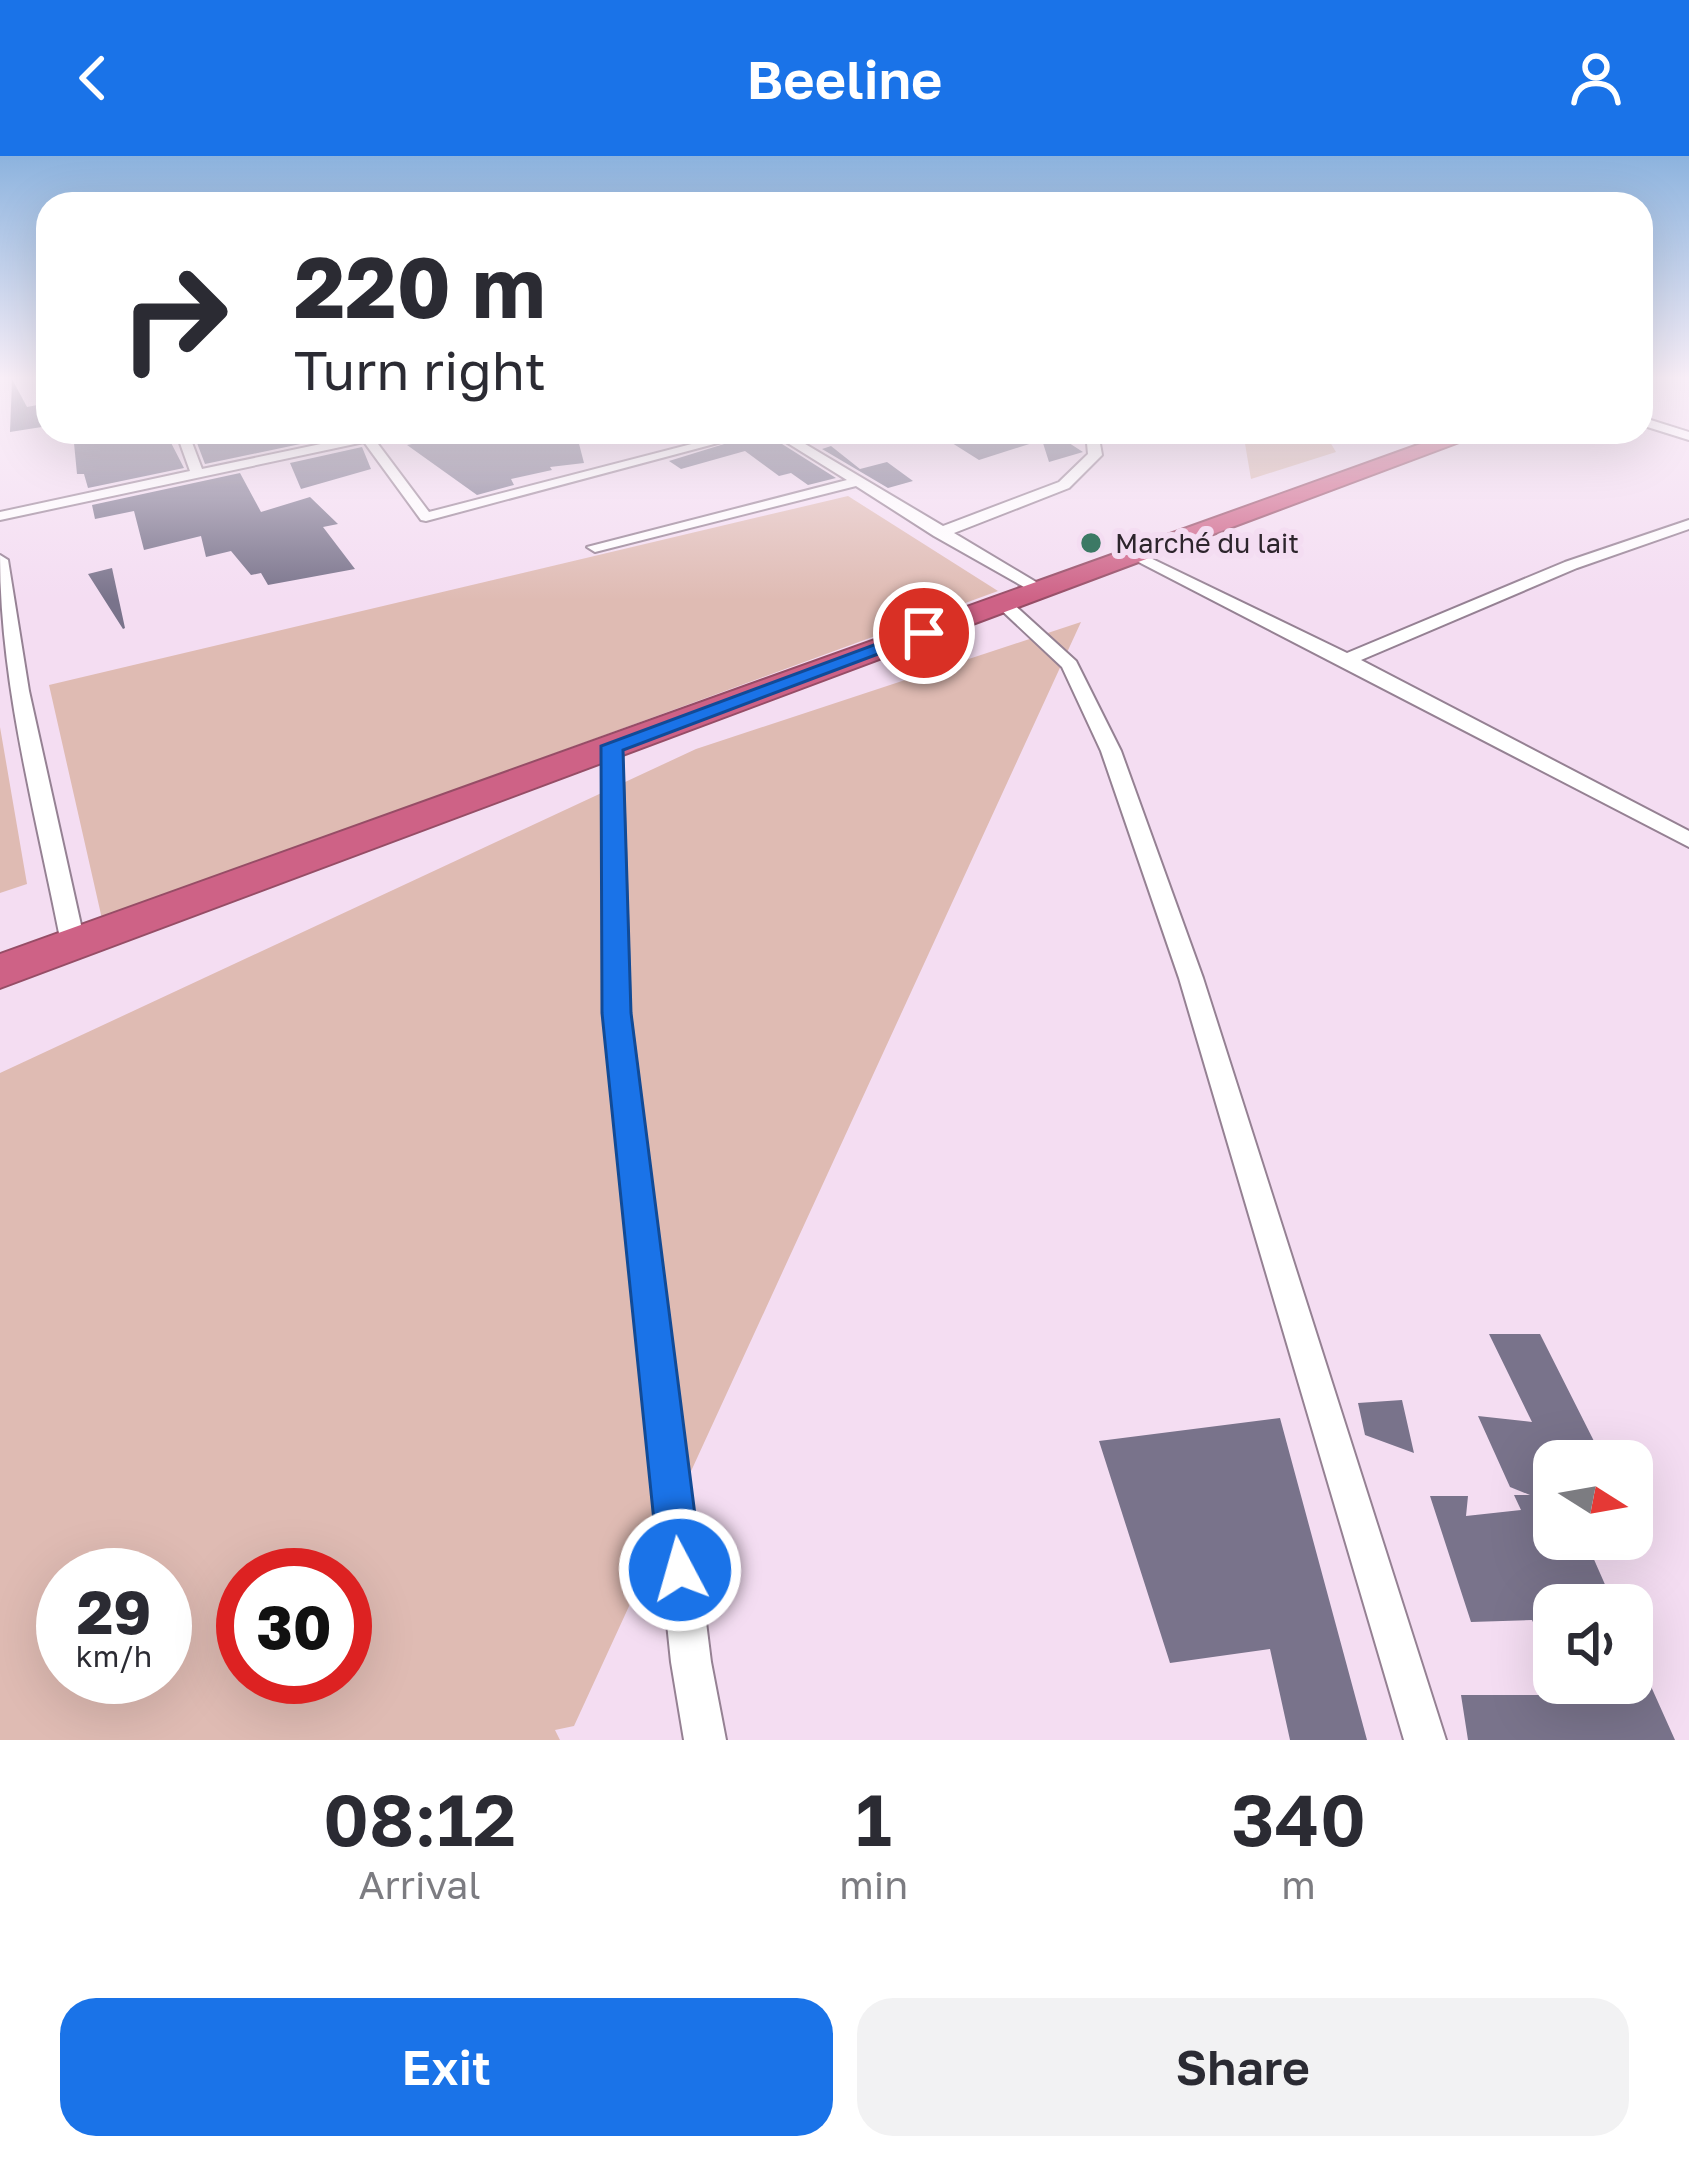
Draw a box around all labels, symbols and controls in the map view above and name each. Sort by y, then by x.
icon: back [60,45,126,111]
icon: person [1563,45,1629,111]
text: Beeline [747,46,942,111]
text: 220 m [294,236,546,336]
icon: right [96,240,252,396]
text: Turn right [294,337,546,402]
place label: Marché du lait [1115,527,1299,559]
marker: Marché du lait [1078,530,1104,556]
pin [873,582,975,684]
icon: arrive [891,600,957,666]
north arrow [1533,1440,1653,1560]
map controls [1533,1440,1653,1704]
position arrow [617,1507,743,1633]
speed limit sign: 30 [216,1548,372,1704]
text: 29 [77,1575,151,1647]
button: sound [1533,1584,1653,1704]
text: km/h [76,1638,152,1674]
text: 08:12 [323,1775,516,1862]
text: 1 [856,1775,892,1862]
text: 340 [1231,1775,1366,1862]
text: Arrival [358,1861,481,1908]
text: min [839,1861,908,1908]
text: m [1281,1861,1316,1908]
button: Exit [60,1998,833,2136]
button: Share [857,1998,1629,2136]

